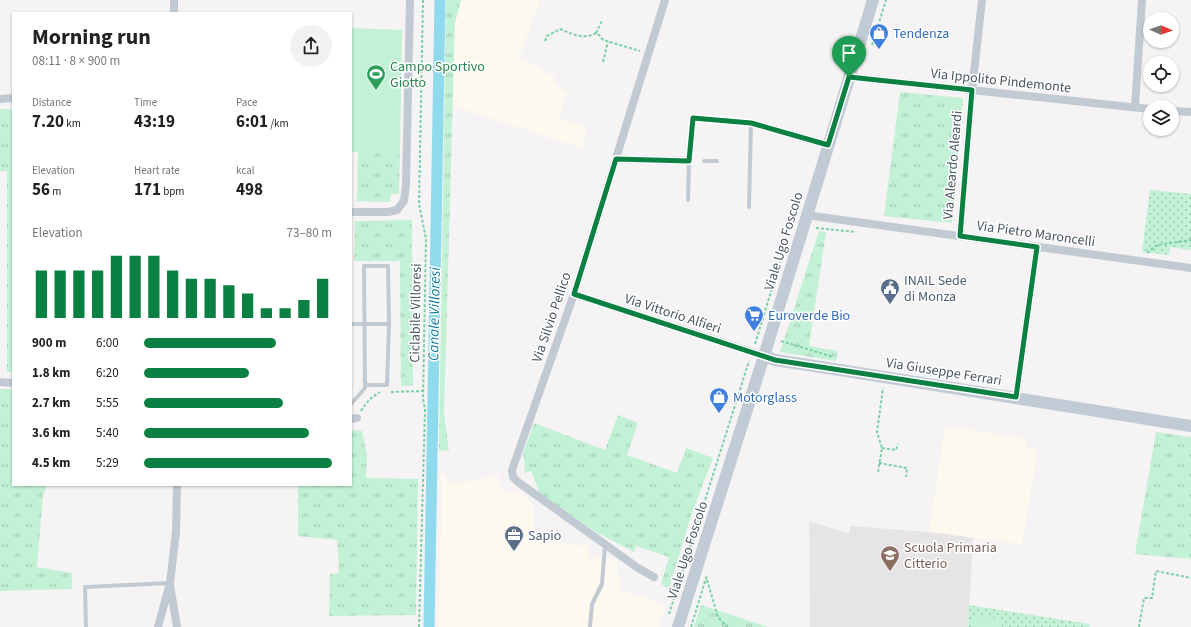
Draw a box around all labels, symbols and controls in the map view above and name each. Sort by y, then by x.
north arrow [1143,12,1179,48]
map controls [1143,12,1179,136]
text: Morning run [32,21,151,53]
shop icon: Tendenza [868,22,890,50]
place label: Tendenza [893,24,949,44]
button: share [290,25,332,67]
pin [832,36,866,77]
icon: arrive [838,42,860,64]
text: 08:11 · 8 × 900 m [32,52,120,70]
button: locate [1143,56,1179,92]
place label: Campo Sportivo Giotto [390,57,485,93]
sports icon: Campo Sportivo Giotto [365,63,387,91]
street label: Via Ippolito Pindemonte [930,64,1072,98]
text: Distance [32,95,71,110]
text: Time [134,95,157,110]
text: Pace [236,95,258,110]
button: layers [1143,100,1179,136]
text: 7.20 [32,110,64,134]
text: 43:19 [134,110,175,134]
text: 6:01 [236,110,268,134]
street label: Via Aleardo Aleardi [938,110,968,220]
text: km [64,116,81,131]
text: /km [268,116,289,131]
text: Elevation [32,163,75,178]
text: Heart rate [134,163,180,178]
text: kcal [236,163,255,178]
text: 56 [32,178,50,202]
text: 171 [134,178,161,202]
text: 498 [236,178,263,202]
text: m [50,184,61,199]
text: bpm [161,184,184,199]
street label: Viale Ugo Foscolo [759,190,808,293]
street label: Via Pietro Maroncelli [975,216,1096,252]
text: Elevation [32,224,83,242]
text: 73–80 m [287,224,332,242]
street label: Ciclabile Villoresi [405,263,427,363]
water label: Canale Villoresi [423,266,446,361]
street label: Via Silvio Pellico [527,270,577,365]
place label: INAIL Sede di Monza [904,271,967,307]
public building icon: INAIL Sede di Monza [879,277,901,305]
street label: Via Vittorio Alfieri [622,289,724,339]
supermarket icon: Euroverde Bio [743,304,765,332]
place label: Euroverde Bio [768,306,850,326]
text: 900 m [32,334,66,352]
text: 6:00 [96,334,119,352]
street label: Via Giuseppe Ferrari [885,353,1003,391]
text: 1.8 km [32,364,71,382]
text: 6:20 [96,364,119,382]
shop icon: Motorglass [708,386,730,414]
place label: Motorglass [733,388,797,408]
text: 2.7 km [32,394,71,412]
text: 5:55 [96,394,119,412]
text: 3.6 km [32,424,71,442]
text: 5:40 [96,424,119,442]
text: 4.5 km [32,454,71,472]
text: 5:29 [96,454,119,472]
street label: Viale Ugo Foscolo [663,499,713,602]
office icon: Sapio [503,524,525,552]
place label: Sapio [528,526,561,546]
place label: Scuola Primaria Citterio [904,538,997,574]
school or university icon: Scuola Primaria Citterio [879,544,901,572]

